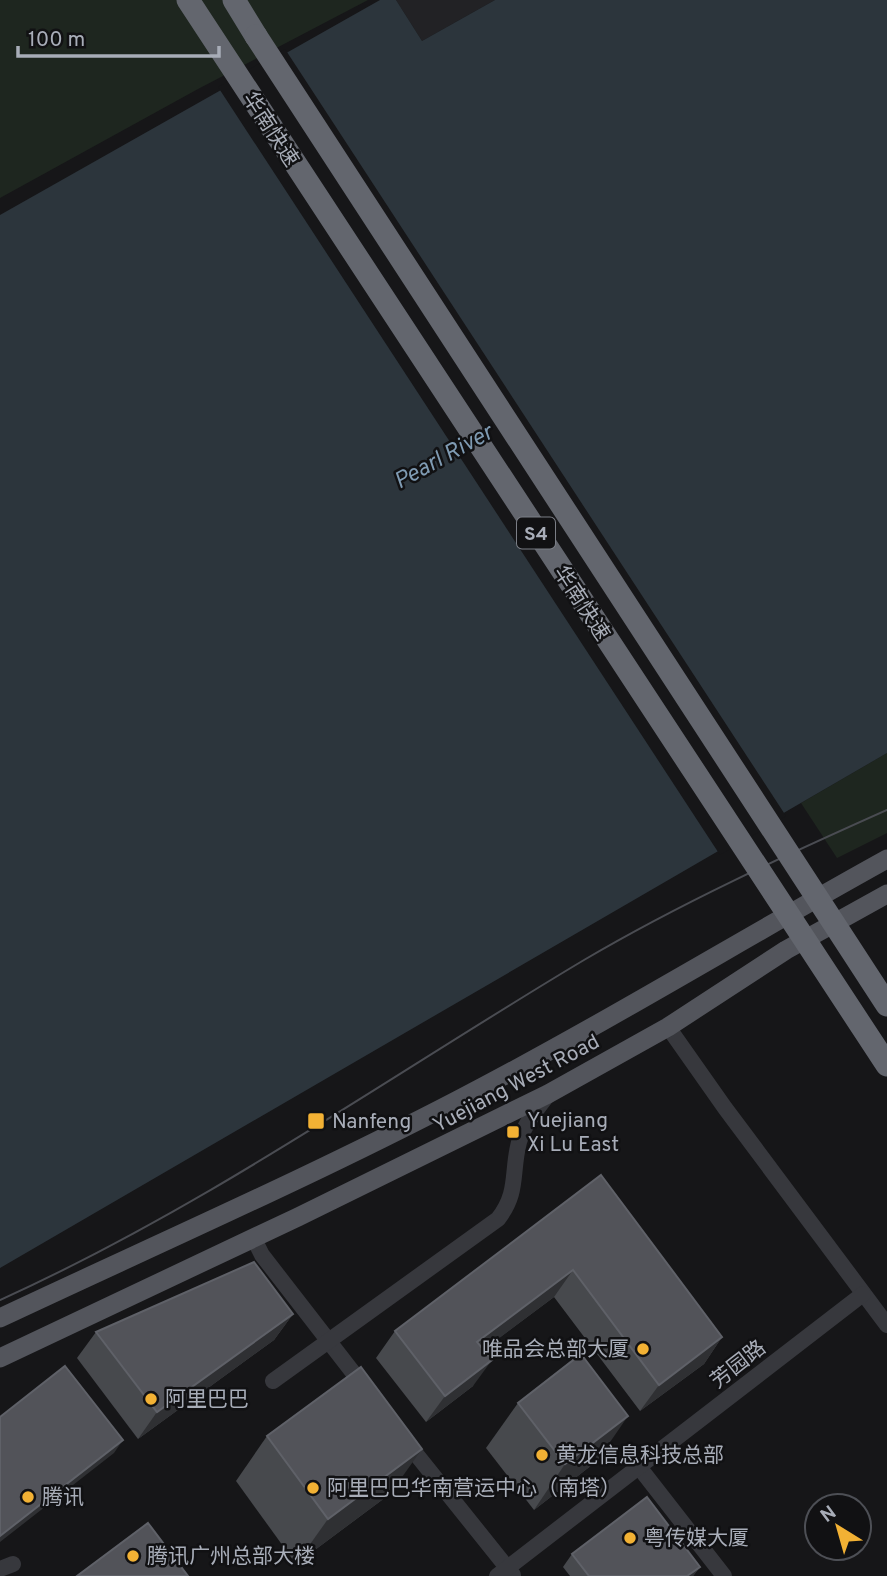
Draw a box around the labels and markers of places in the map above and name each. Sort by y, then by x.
place label: Yuejiang Xi Lu East [527,1108,619,1159]
place label: Nanfeng [332,1109,411,1136]
marker: Nanfeng [306,1111,326,1131]
marker: Yuejiang Xi Lu East [505,1124,521,1140]
place label: 唯品会总部大厦 [482,1337,629,1364]
marker: 唯品会总部大厦 [635,1341,651,1357]
place label: 阿里巴巴 [165,1387,249,1414]
marker: 阿里巴巴 [143,1391,159,1407]
place label: 黄龙信息科技总部 [556,1443,724,1470]
marker: 黄龙信息科技总部 [534,1447,550,1463]
place label: 阿里巴巴华南营运中心（南塔） [327,1476,621,1503]
marker: 阿里巴巴华南营运中心（南塔） [305,1480,321,1496]
place label: 腾讯 [42,1485,84,1512]
marker: 腾讯 [20,1489,36,1505]
place label: 粤传媒大厦 [644,1526,749,1553]
marker: 粤传媒大厦 [622,1530,638,1546]
place label: 腾讯广州总部大楼 [147,1544,315,1571]
marker: 腾讯广州总部大楼 [125,1548,141,1564]

